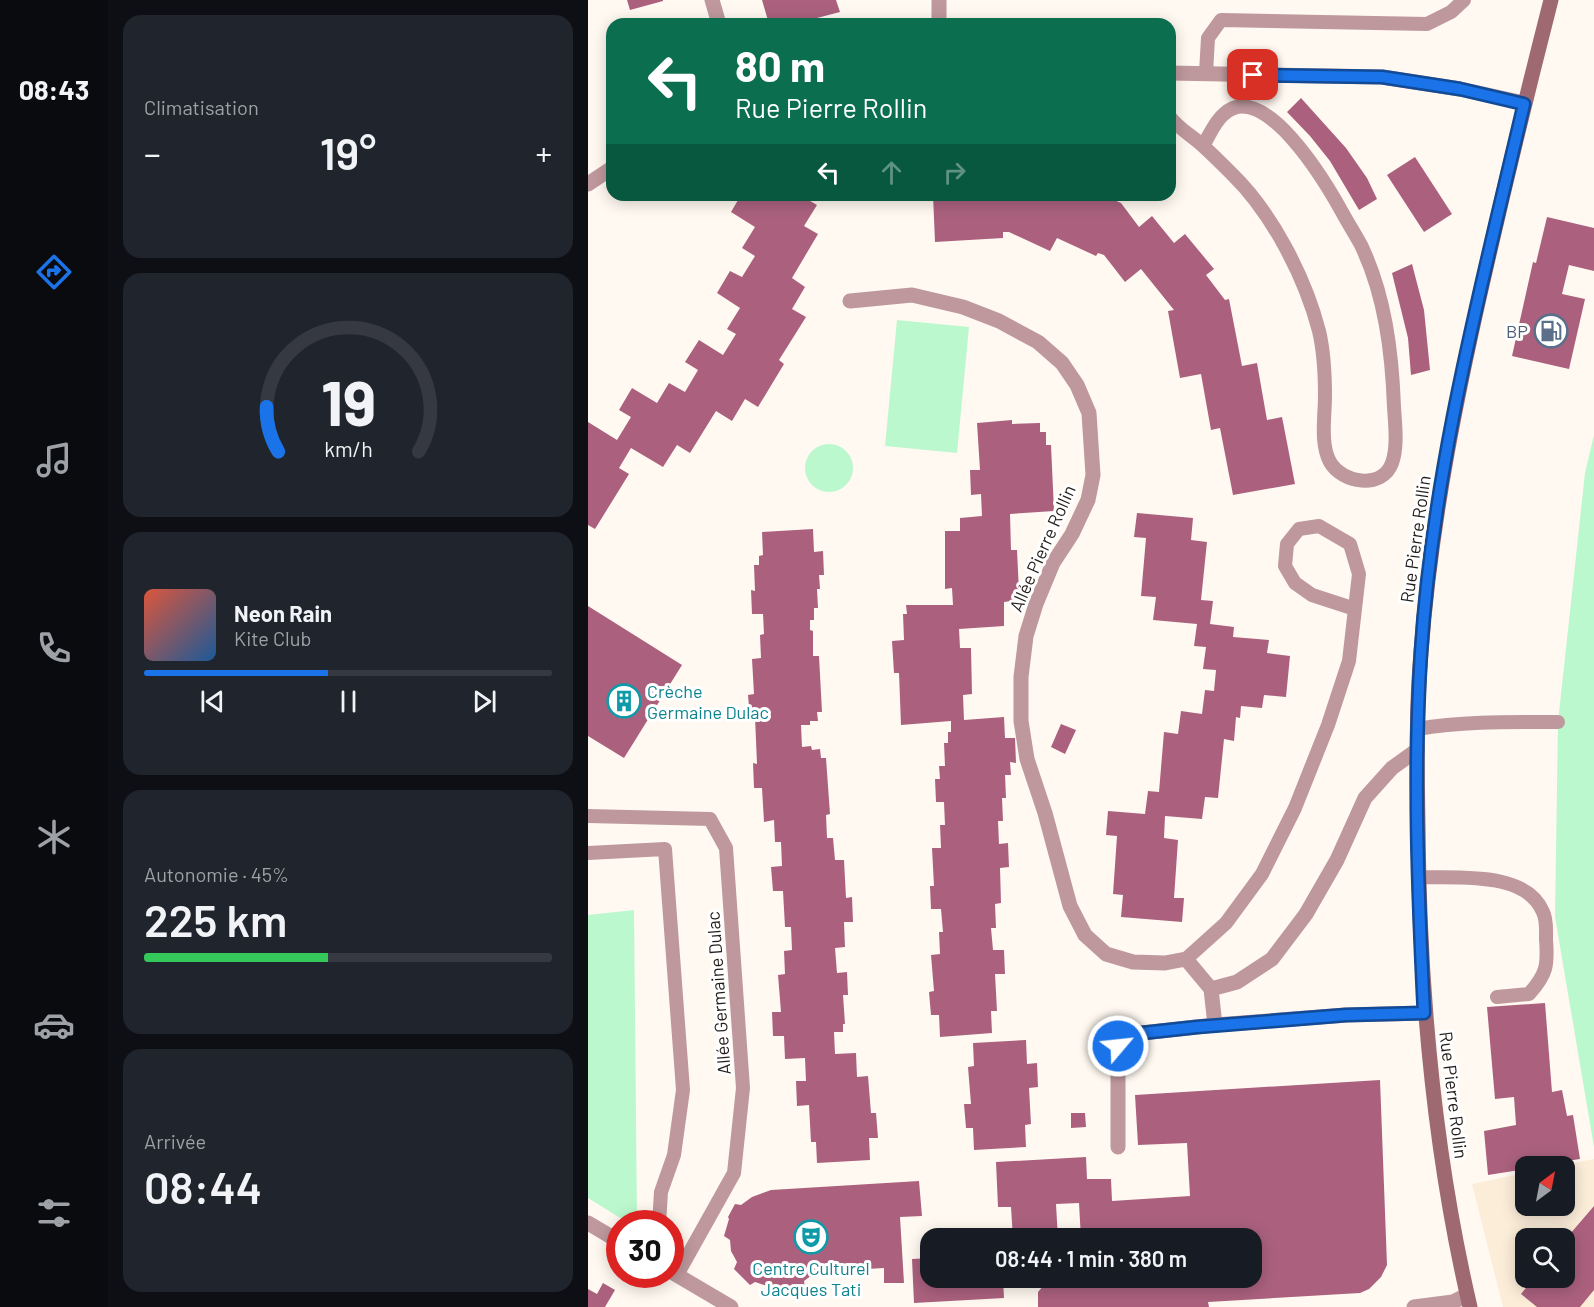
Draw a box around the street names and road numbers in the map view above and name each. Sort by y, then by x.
street label: Rue Pierre Rollin [1395,474,1435,604]
street label: Allée Pierre Rollin [1004,481,1080,615]
street label: Allée Germaine Dulac [701,911,735,1075]
street label: Rue Pierre Rollin [1435,1030,1473,1160]

